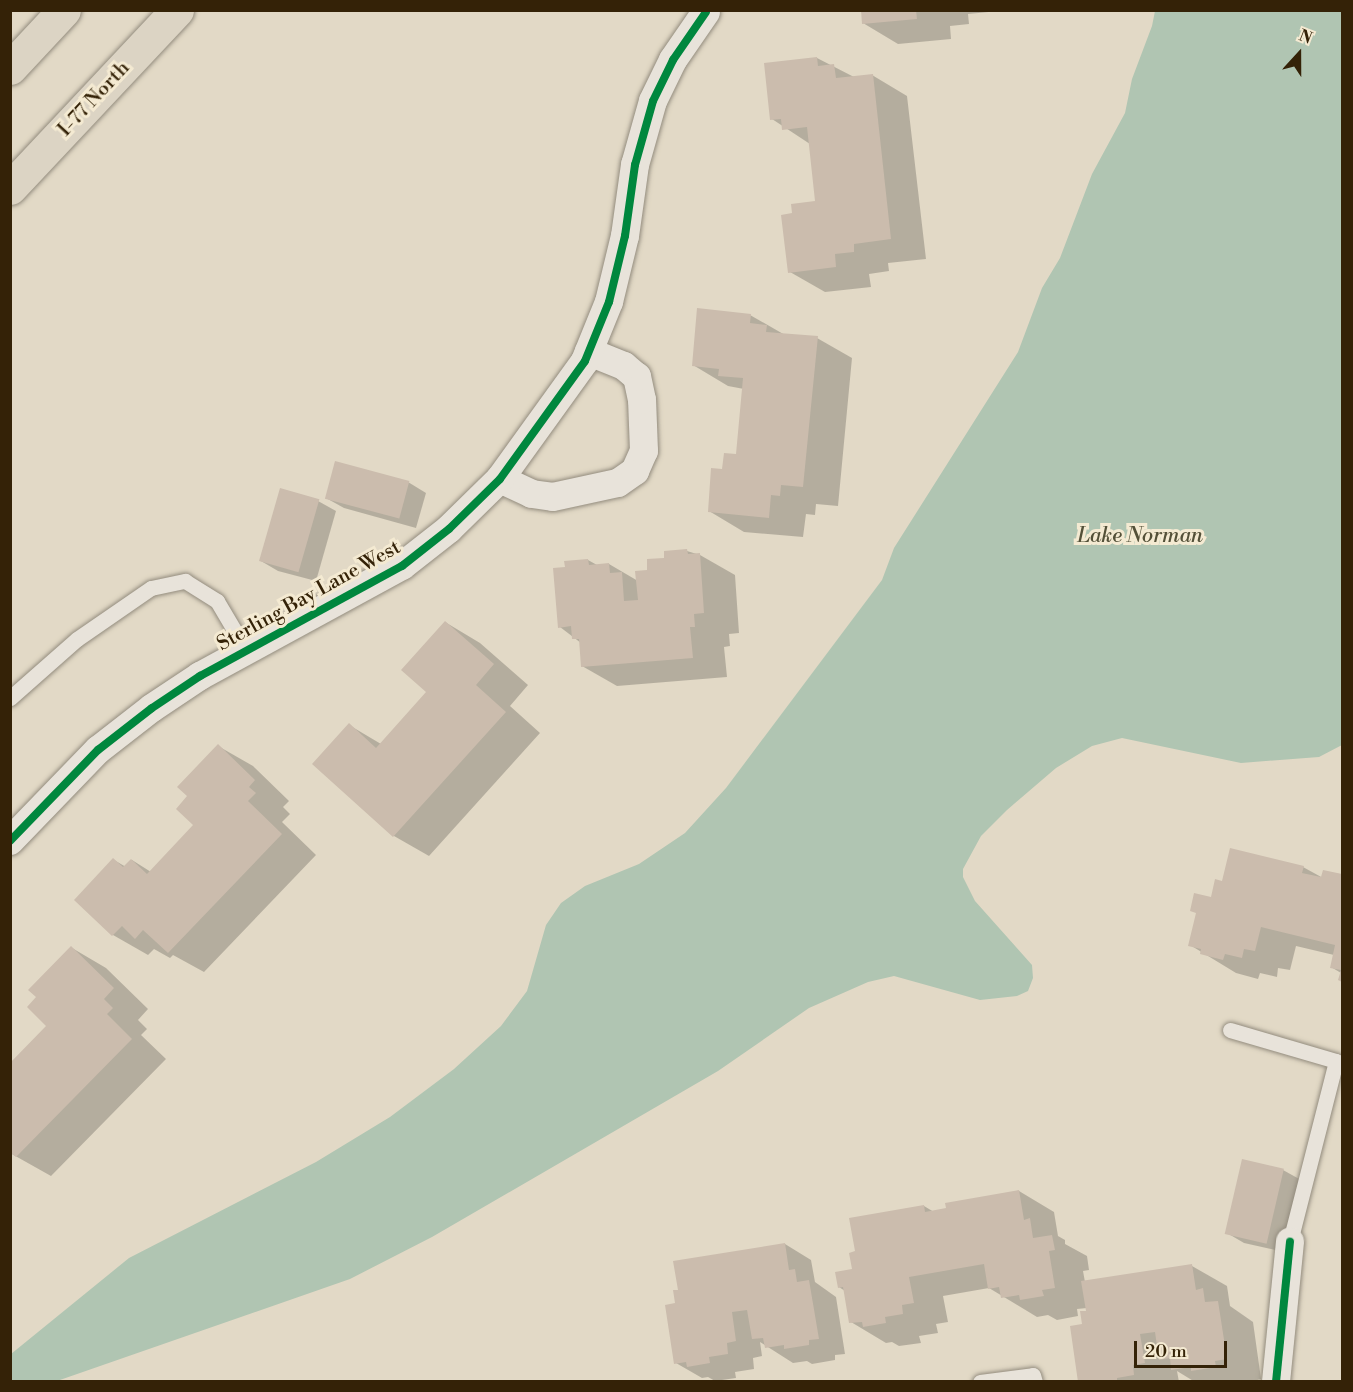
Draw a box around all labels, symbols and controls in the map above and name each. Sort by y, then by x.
north arrow [1269,24,1329,84]
text: N [1296,26,1315,49]
street label: I-77 North [53,56,135,142]
water label: Lake Norman [1077,523,1203,549]
street label: Sterling Bay Lane West [213,536,405,656]
scale bar [1137,1329,1230,1367]
text: 20 m [1145,1340,1187,1363]

